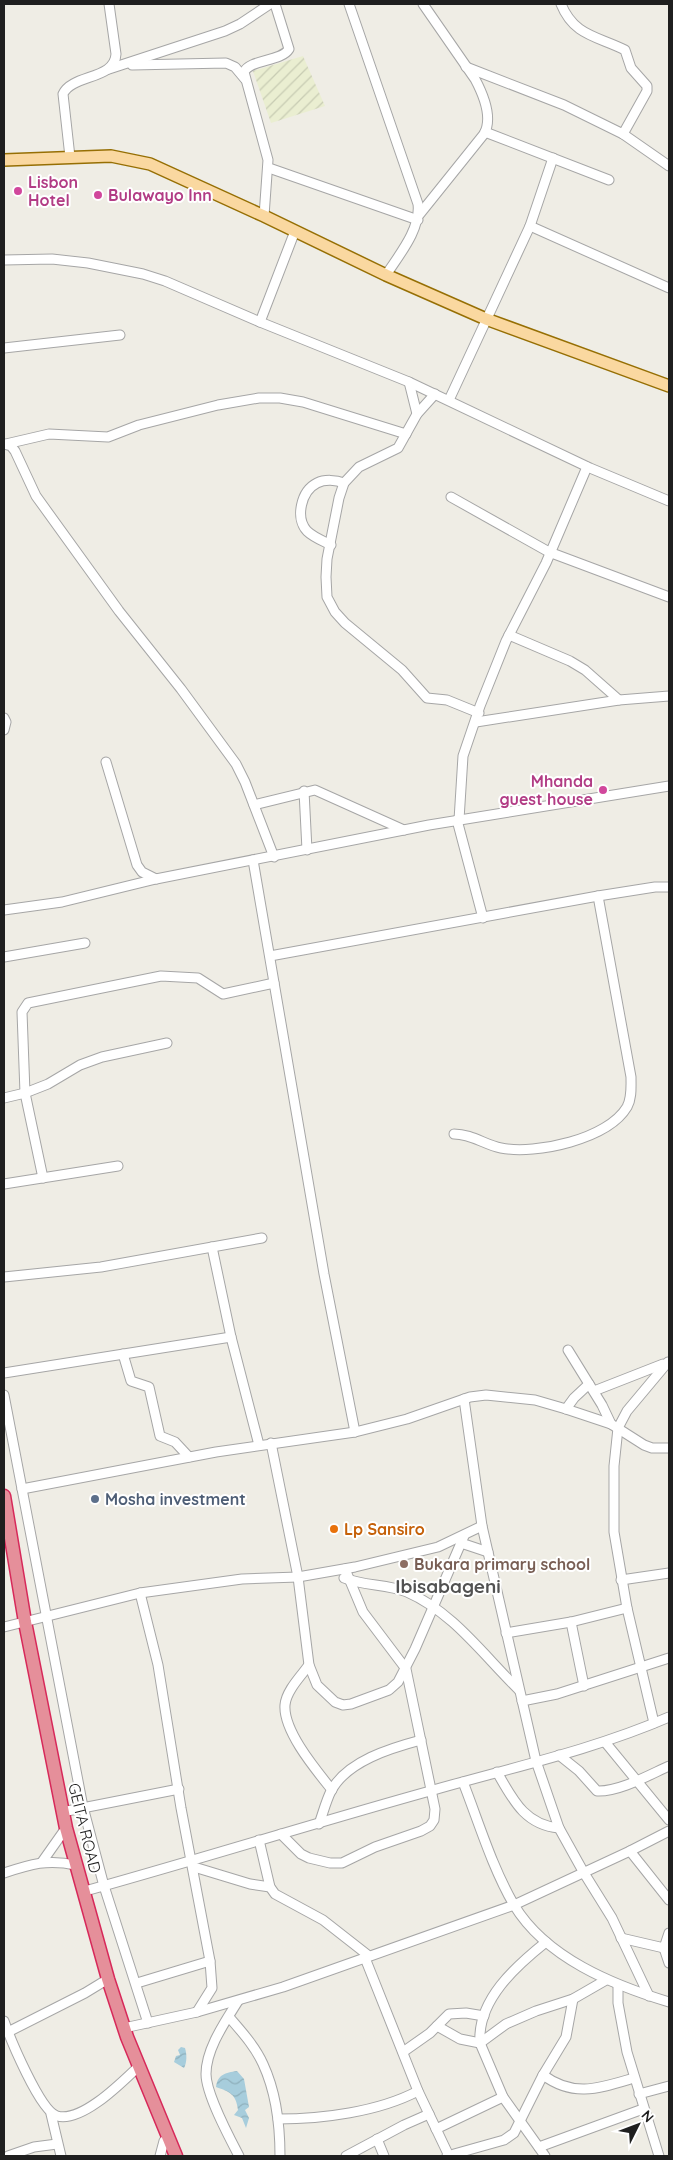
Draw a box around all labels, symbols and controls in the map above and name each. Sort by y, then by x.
place label: Lisbon Hotel [28,172,78,210]
marker: Lisbon Hotel [12,185,24,197]
place label: Bulawayo Inn [108,185,212,205]
marker: Bulawayo Inn [92,189,104,201]
place label: Mhanda guest house [499,771,593,809]
marker: Mhanda guest house [597,784,609,796]
place label: Mosha investment [105,1489,246,1509]
marker: Mosha investment [89,1493,101,1505]
place label: Lp Sansiro [344,1519,425,1539]
marker: Lp Sansiro [328,1523,340,1535]
place label: Bukara primary school [414,1554,590,1574]
marker: Bukara primary school [398,1558,410,1570]
district label: Ibisabageni [395,1574,501,1598]
street label: GEITA ROAD [64,1781,106,1875]
north arrow [613,2100,663,2150]
text: N [638,2106,658,2126]

